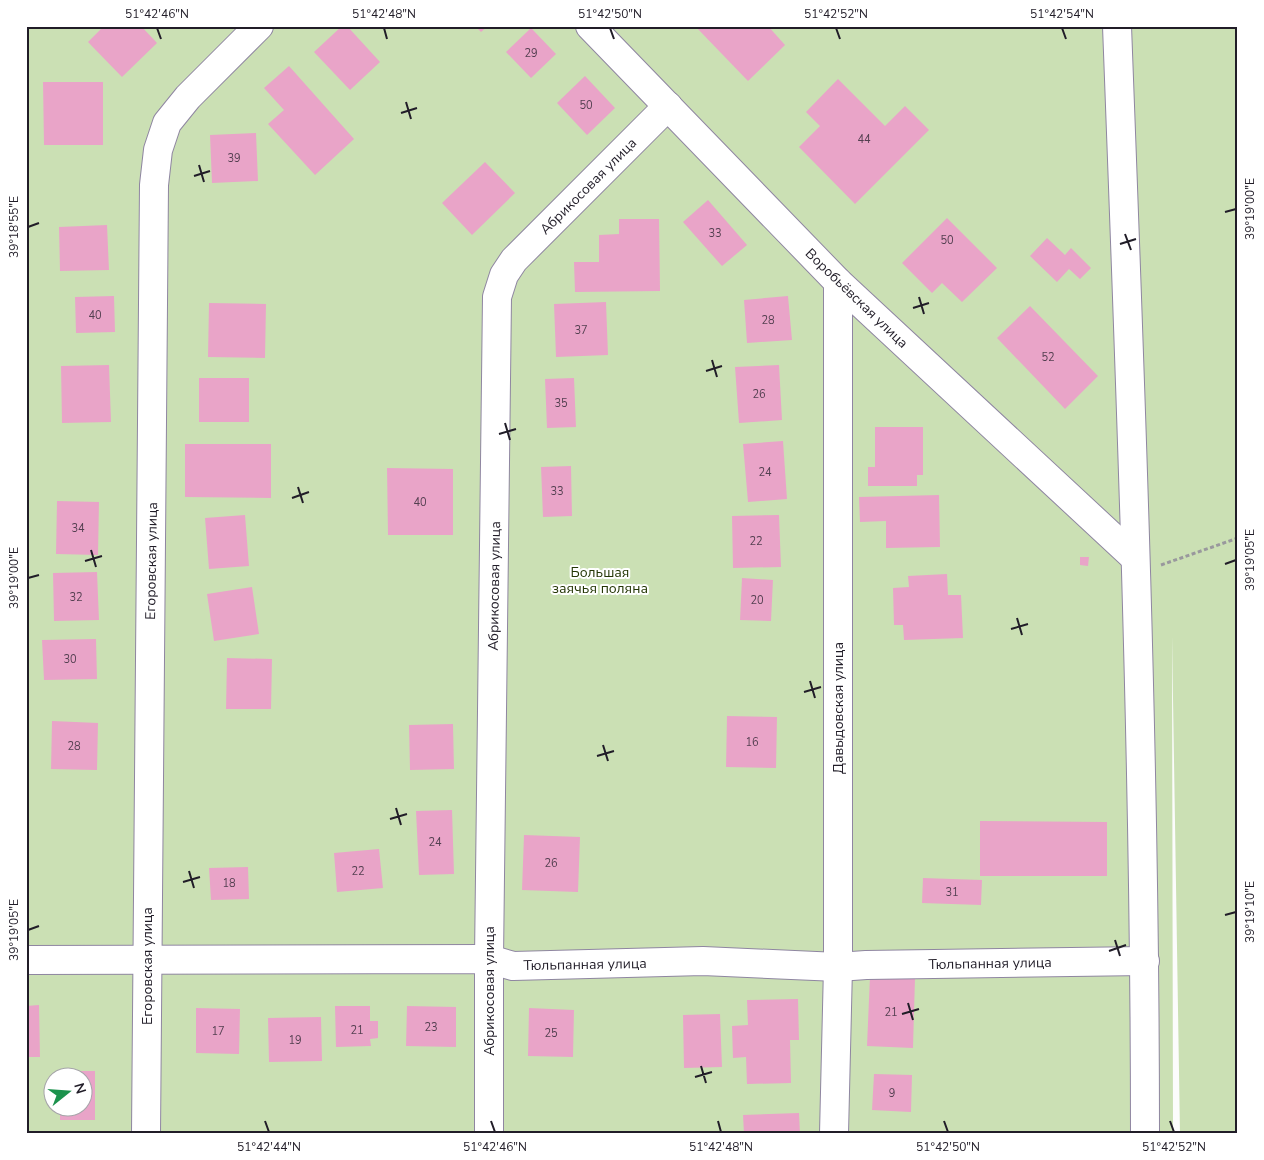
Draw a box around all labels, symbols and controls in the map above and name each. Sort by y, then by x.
text: 51°42'46"N [125,6,189,22]
text: 51°42'48"N [352,6,416,22]
text: 51°42'50"N [578,6,642,22]
text: 51°42'52"N [804,6,868,22]
text: 51°42'54"N [1030,6,1094,22]
house number: 29 [524,46,538,61]
house number: 50 [579,98,593,113]
house number: 44 [857,132,871,147]
street label: Абрикосовая улица [536,134,641,239]
house number: 39 [227,151,241,166]
text: 39°19'00"E [1242,178,1258,240]
text: 39°18'55"E [6,196,22,258]
house number: 33 [708,226,722,241]
house number: 50 [940,233,954,248]
street label: Воробьёвская улица [801,244,912,352]
house number: 40 [88,308,102,323]
house number: 28 [761,313,775,328]
house number: 37 [574,323,588,338]
house number: 52 [1041,350,1055,365]
house number: 26 [752,387,766,402]
house number: 35 [554,396,568,411]
house number: 24 [758,465,772,480]
house number: 33 [550,484,564,499]
house number: 40 [413,495,427,510]
street label: Егоровская улица [141,502,162,620]
house number: 34 [71,521,85,536]
street label: Абрикосовая улица [484,521,505,651]
text: 39°19'05"E [1242,529,1258,591]
house number: 22 [749,534,763,549]
text: 39°19'00"E [6,547,22,609]
park label: Большая заячья поляна [552,563,648,598]
house number: 32 [69,590,83,605]
house number: 20 [750,593,764,608]
street label: Давыдовская улица [829,642,848,774]
house number: 30 [63,652,77,667]
house number: 16 [745,735,759,750]
house number: 28 [67,739,81,754]
house number: 24 [428,835,442,850]
house number: 26 [544,856,558,871]
house number: 22 [351,864,365,879]
house number: 18 [222,876,236,891]
text: 39°19'10"E [1242,881,1258,943]
house number: 31 [945,885,959,900]
text: 39°19'05"E [6,899,22,961]
street label: Егоровская улица [138,907,157,1025]
street label: Абрикосовая улица [480,926,499,1056]
street label: Тюльпанная улица [928,953,1052,974]
street label: Тюльпанная улица [523,954,647,975]
house number: 21 [884,1005,898,1020]
house number: 23 [424,1020,438,1035]
house number: 21 [350,1023,364,1038]
house number: 17 [211,1024,225,1039]
house number: 25 [544,1026,558,1041]
house number: 19 [288,1033,302,1048]
north arrow [42,1068,92,1118]
text: N [69,1081,91,1096]
house number: 9 [889,1086,895,1101]
text: 51°42'44"N [237,1139,301,1155]
text: 51°42'46"N [463,1139,527,1155]
text: 51°42'48"N [689,1139,753,1155]
text: 51°42'50"N [916,1139,980,1155]
text: 51°42'52"N [1142,1139,1206,1155]

